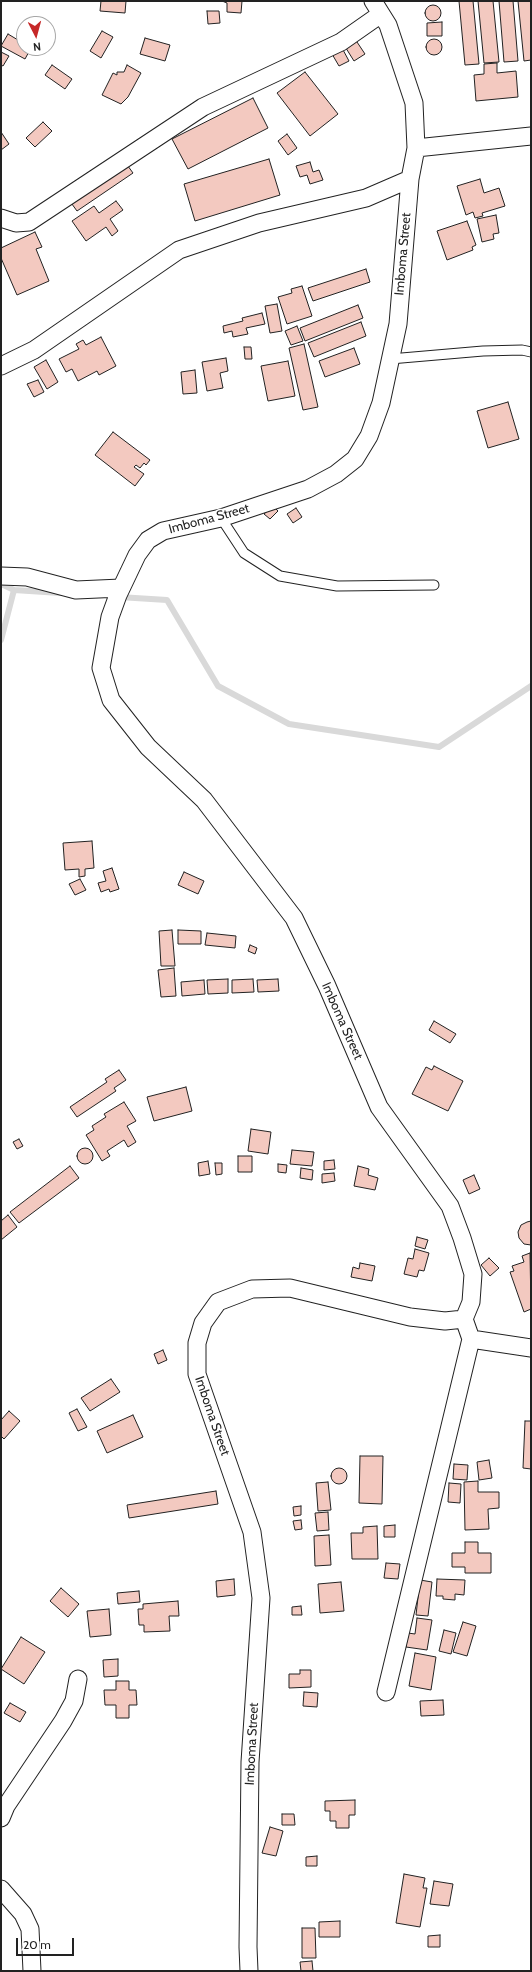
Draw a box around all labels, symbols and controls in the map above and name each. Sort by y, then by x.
north arrow [16,16,56,56]
text: N [33,40,42,54]
street label: Imboma Street [392,212,414,296]
street label: Imboma Street [167,501,251,537]
street label: Imboma Street [318,980,366,1062]
street label: Imboma Street [191,1374,233,1458]
street label: Imboma Street [242,1702,262,1786]
scale bar [18,1930,76,1956]
text: 20 m [23,1937,51,1952]

